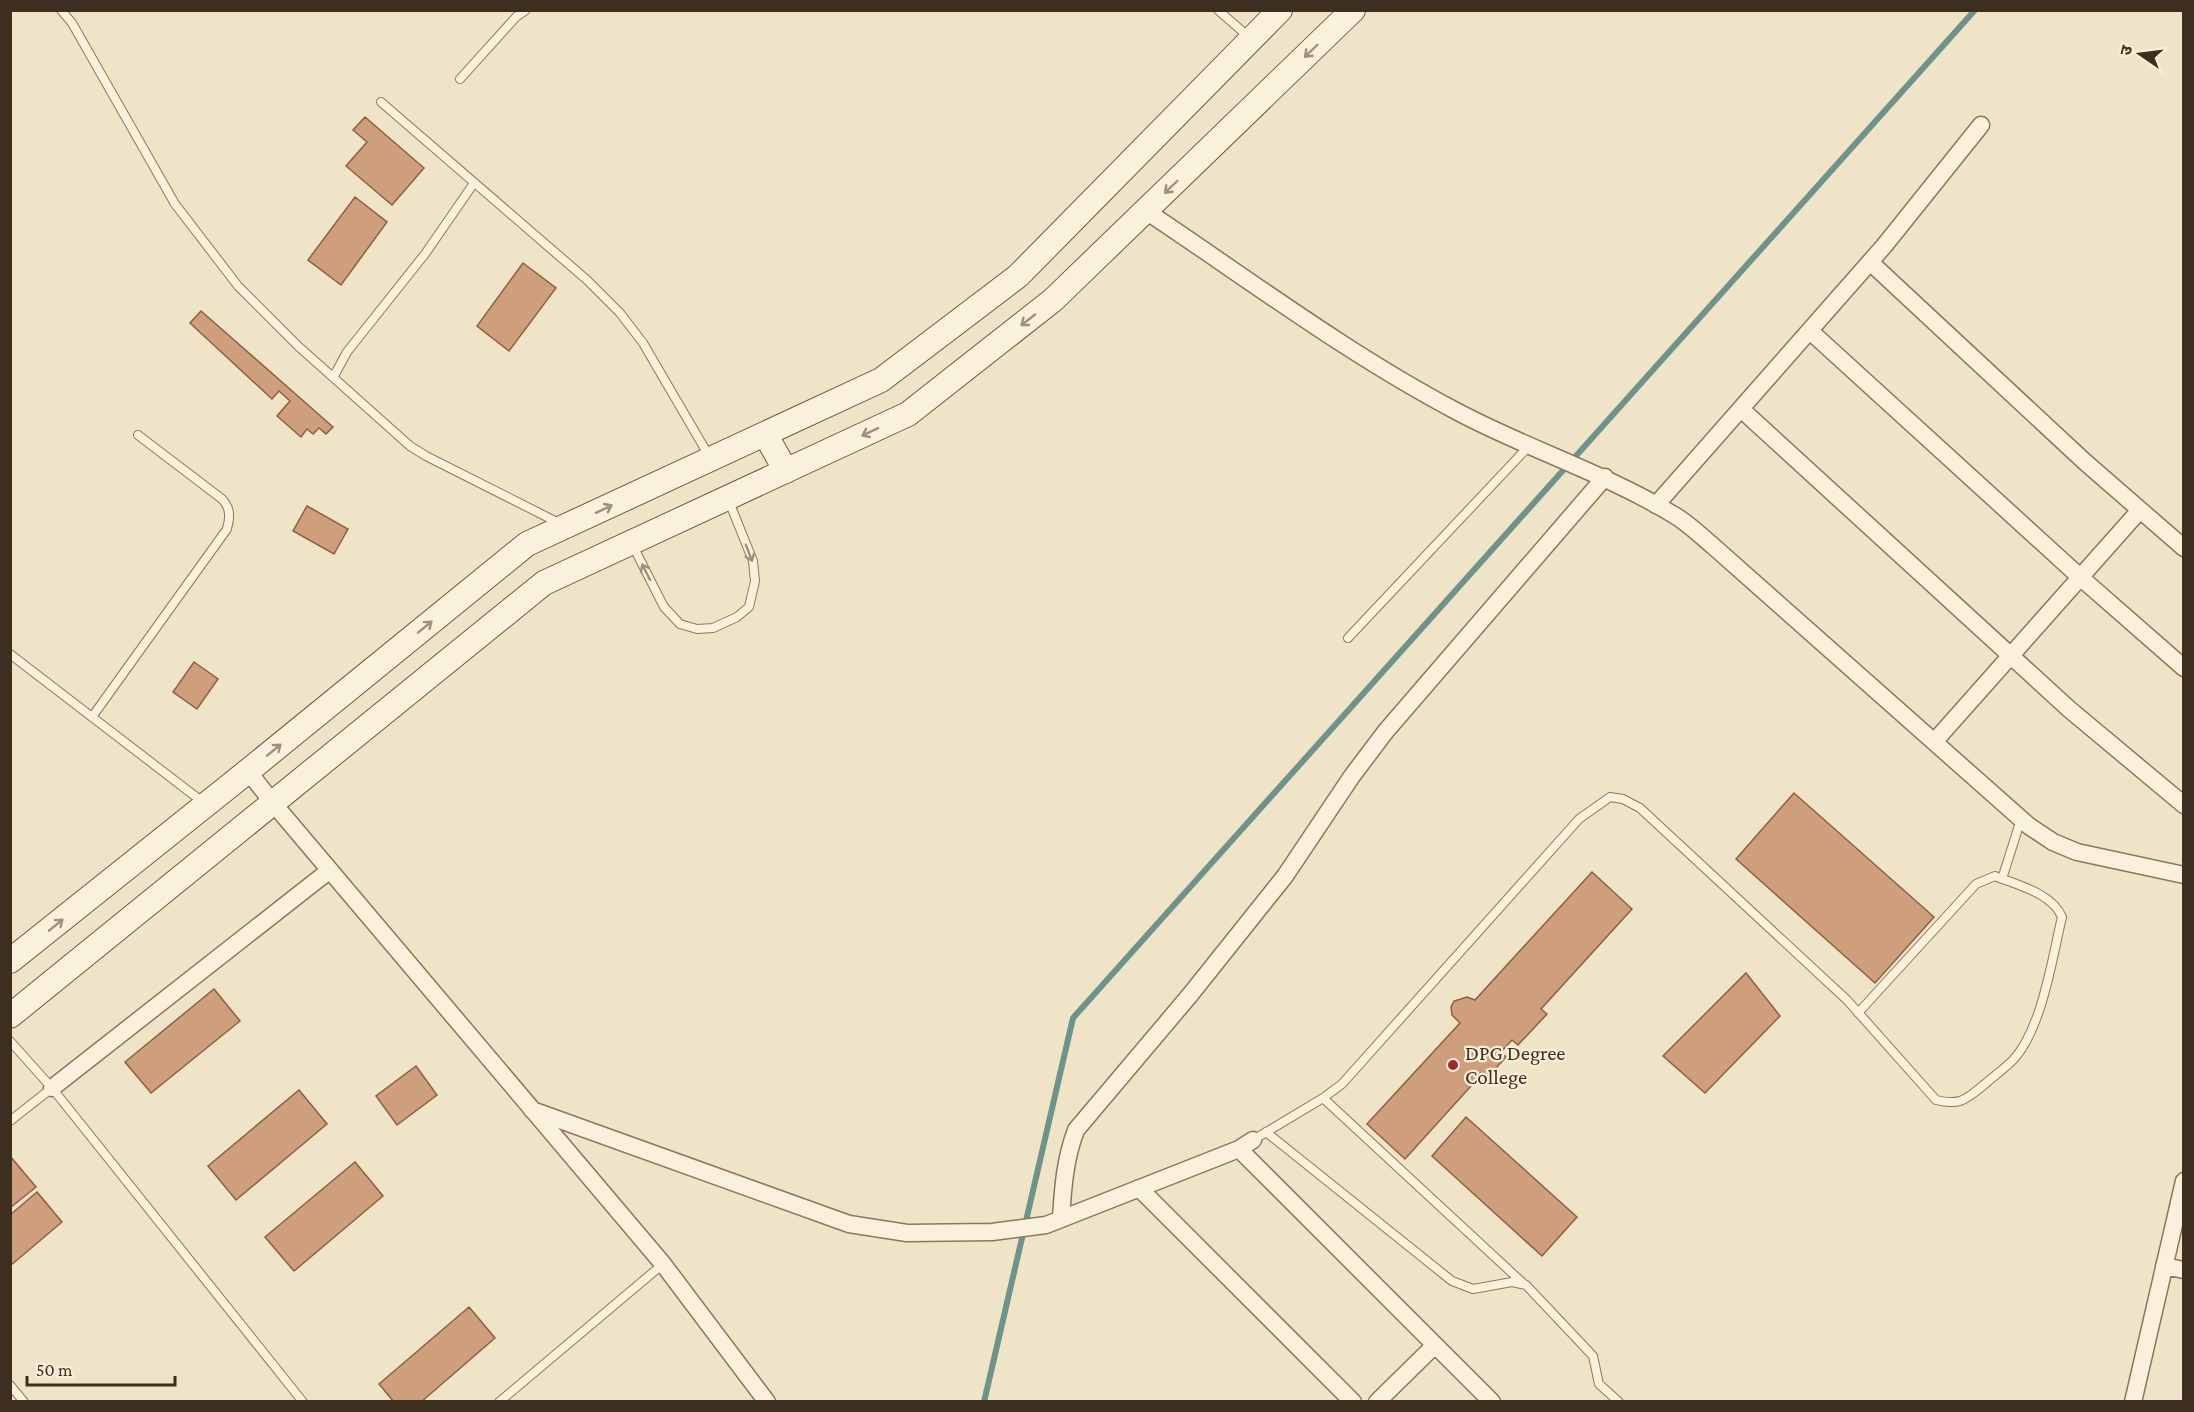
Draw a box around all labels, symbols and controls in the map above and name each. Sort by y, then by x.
north arrow [2110,24,2170,84]
text: उ [2117,43,2135,57]
one-way arrow [1303,44,1318,59]
one-way arrow [1163,180,1178,194]
one-way arrow [1020,313,1036,326]
one-way arrow [861,427,879,439]
one-way arrow [594,502,612,514]
one-way arrow [744,543,755,562]
one-way arrow [640,563,651,581]
one-way arrow [417,620,433,633]
one-way arrow [266,744,282,757]
one-way arrow [48,918,64,931]
place label: DPG Degree College [1465,1041,1566,1089]
marker: DPG Degree College [1446,1058,1460,1072]
scale bar [27,1349,176,1387]
text: 50 m [36,1360,73,1380]

